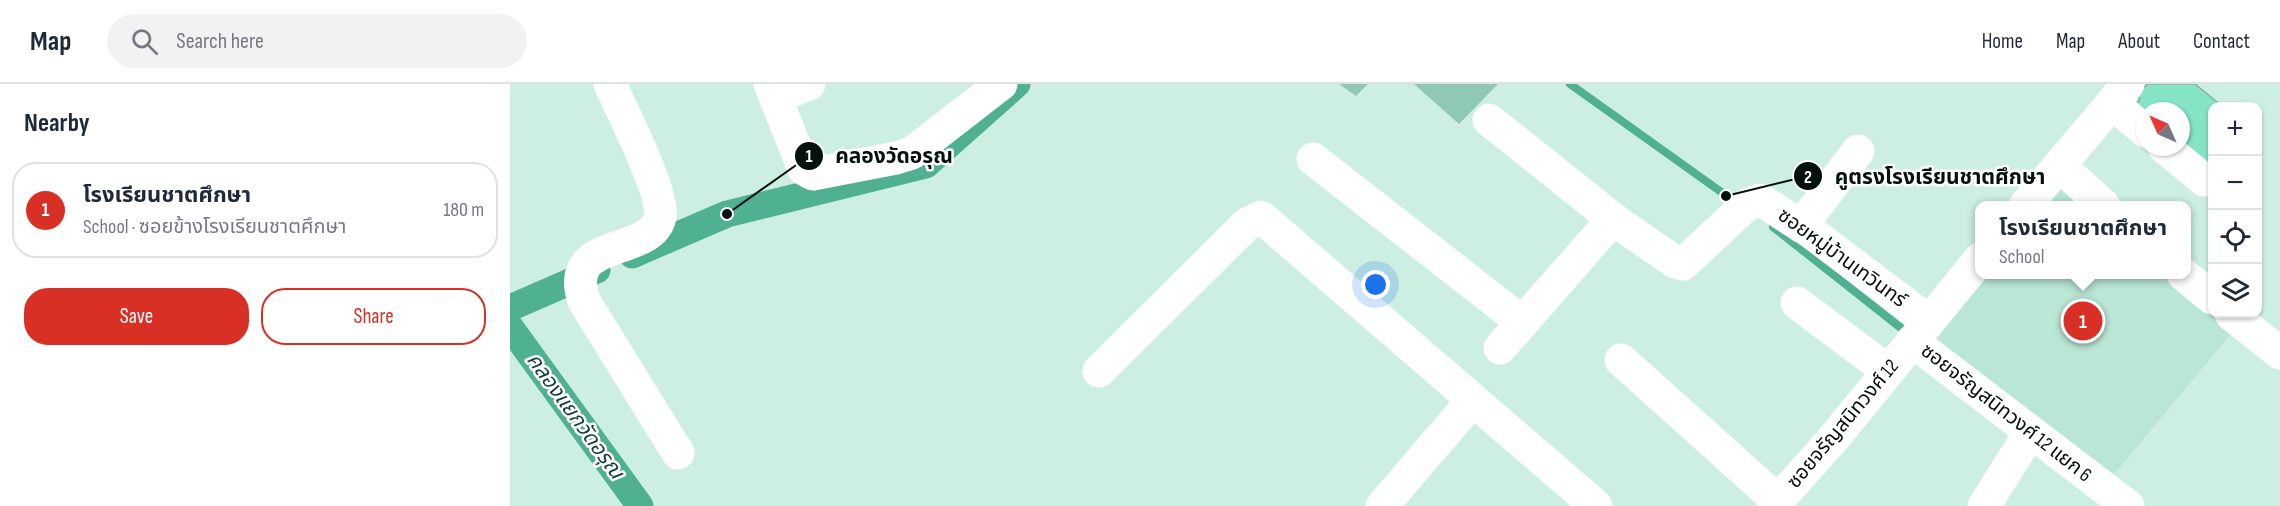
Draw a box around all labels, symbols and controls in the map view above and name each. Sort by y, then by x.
search box [107,14,527,68]
text: Map [30,25,71,58]
icon: search [128,25,161,58]
text: Search here [176,28,264,55]
text: Home [1982,29,2023,54]
text: Map [2056,29,2085,54]
text: About [2118,29,2160,54]
text: Contact [2193,29,2250,54]
north arrow [2136,102,2190,156]
map controls [2208,102,2262,318]
button: + [2208,102,2262,156]
text: Nearby [24,108,90,139]
callout: คลองวัดอรุณ [794,137,965,176]
text: คลองวัดอรุณ [835,144,953,169]
text: 1 [805,146,813,167]
button: − [2208,156,2262,210]
callout: คูตรงโรงเรียนชาตศึกษา [1793,157,2057,196]
text: คูตรงโรงเรียนชาตศึกษา [1835,165,2045,190]
text: 2 [1804,167,1812,188]
text: โรงเรียนชาตศึกษา [83,182,251,209]
text: 1 [42,198,49,222]
text: 180 m [443,198,484,222]
popup [1975,201,2191,279]
street label: ซอยหมู่บ้านเทวินทร์ [1773,203,1912,313]
button: locate [2208,210,2262,264]
text: School · ซอยข้างโรงเรียนชาตศึกษา [83,215,346,239]
text: โรงเรียนชาตศึกษา [1999,215,2167,242]
text: School [1999,245,2044,269]
button: layers [2208,264,2262,318]
your location [1361,270,1390,299]
button: Save [24,288,249,345]
button: Share [261,288,486,345]
pin: 1 [2064,298,2102,344]
street label: ซอยจรัญสนิทวงศ์ 12 แยก 6 [1916,339,2096,487]
water label: คลองแยกวัดอรุณ [521,348,630,485]
street label: ซอยจรัญสนิทวงศ์ 12 [1782,355,1904,493]

